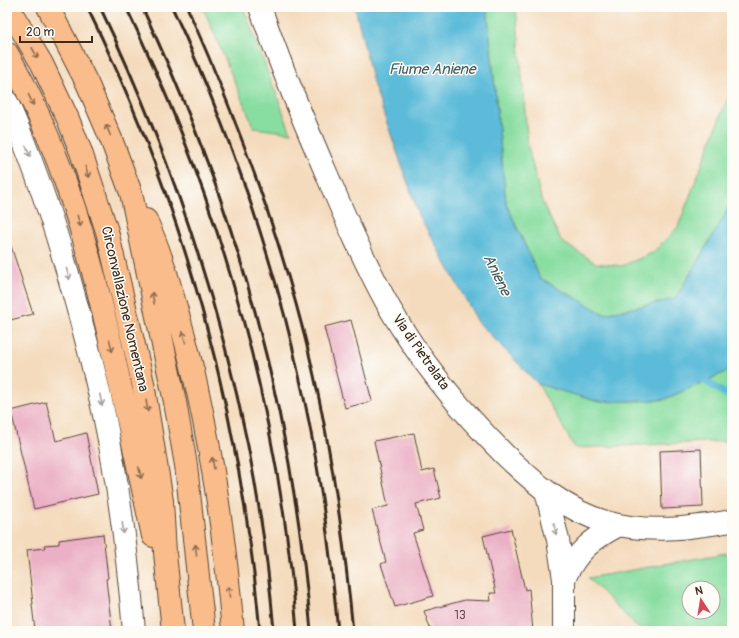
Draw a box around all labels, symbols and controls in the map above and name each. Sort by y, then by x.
scale bar [20,18,92,44]
text: 20 m [26,25,55,40]
one-way arrow [32,46,40,58]
water label: Fiume Aniene [389,60,477,79]
one-way arrow [28,94,35,106]
one-way arrow [103,125,111,137]
one-way arrow [24,144,32,156]
one-way arrow [84,165,91,178]
one-way arrow [76,214,83,227]
street label: Circonvallazione Nomentana [98,225,152,393]
water label: Aniene [479,251,516,300]
one-way arrow [65,267,72,280]
one-way arrow [149,292,157,305]
street label: Via di Pietralata [389,311,453,393]
one-way arrow [180,330,187,343]
one-way arrow [108,340,116,353]
one-way arrow [97,393,105,406]
one-way arrow [143,399,151,412]
one-way arrow [208,457,216,470]
one-way arrow [136,467,144,480]
one-way arrow [119,521,127,534]
one-way arrow [552,522,560,535]
one-way arrow [192,544,200,557]
north arrow [681,580,721,620]
text: N [694,583,705,598]
one-way arrow [226,586,233,599]
house number: 13 [454,608,466,623]

